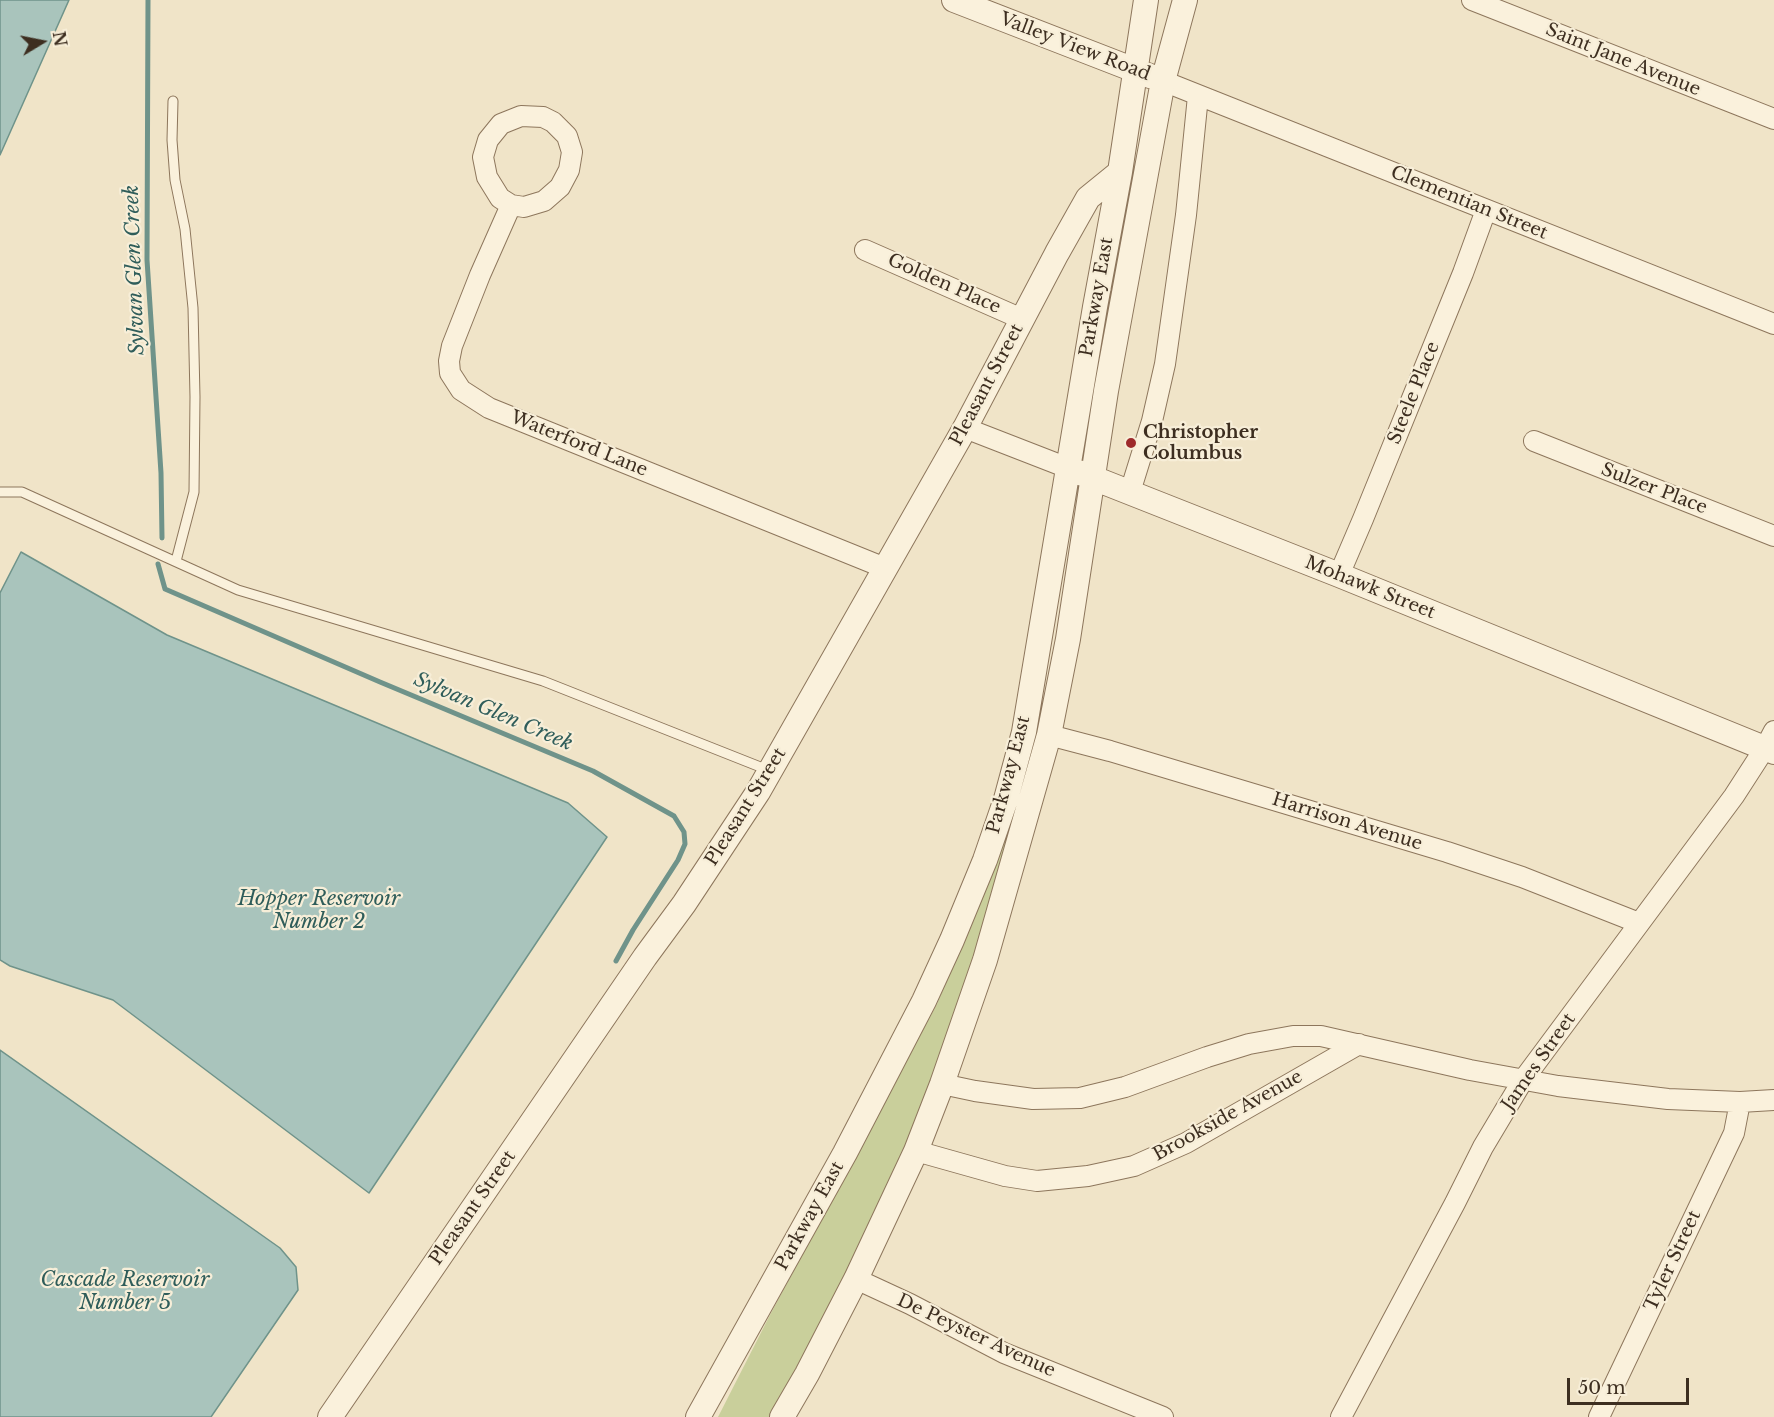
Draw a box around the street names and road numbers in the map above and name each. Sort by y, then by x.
street label: Valley View Road [997,8,1153,86]
street label: Saint Jane Avenue [1542,19,1704,101]
street label: Clementian Street [1387,162,1551,244]
street label: Parkway East [1076,235,1118,359]
street label: Golden Place [884,249,1004,319]
street label: Pleasant Street [946,320,1028,450]
street label: Steele Place [1384,339,1444,447]
street label: Waterford Lane [507,407,651,481]
street label: Sulzer Place [1598,459,1710,519]
street label: Mohawk Street [1302,552,1438,624]
street label: Parkway East [983,714,1035,836]
street label: Pleasant Street [701,744,791,870]
street label: Harrison Avenue [1269,789,1425,855]
street label: James Street [1498,1009,1580,1115]
street label: Brookside Avenue [1150,1066,1306,1166]
street label: Pleasant Street [425,1146,521,1270]
street label: Parkway East [771,1158,849,1274]
street label: Tyler Street [1640,1207,1706,1315]
street label: De Peyster Avenue [893,1290,1059,1382]

